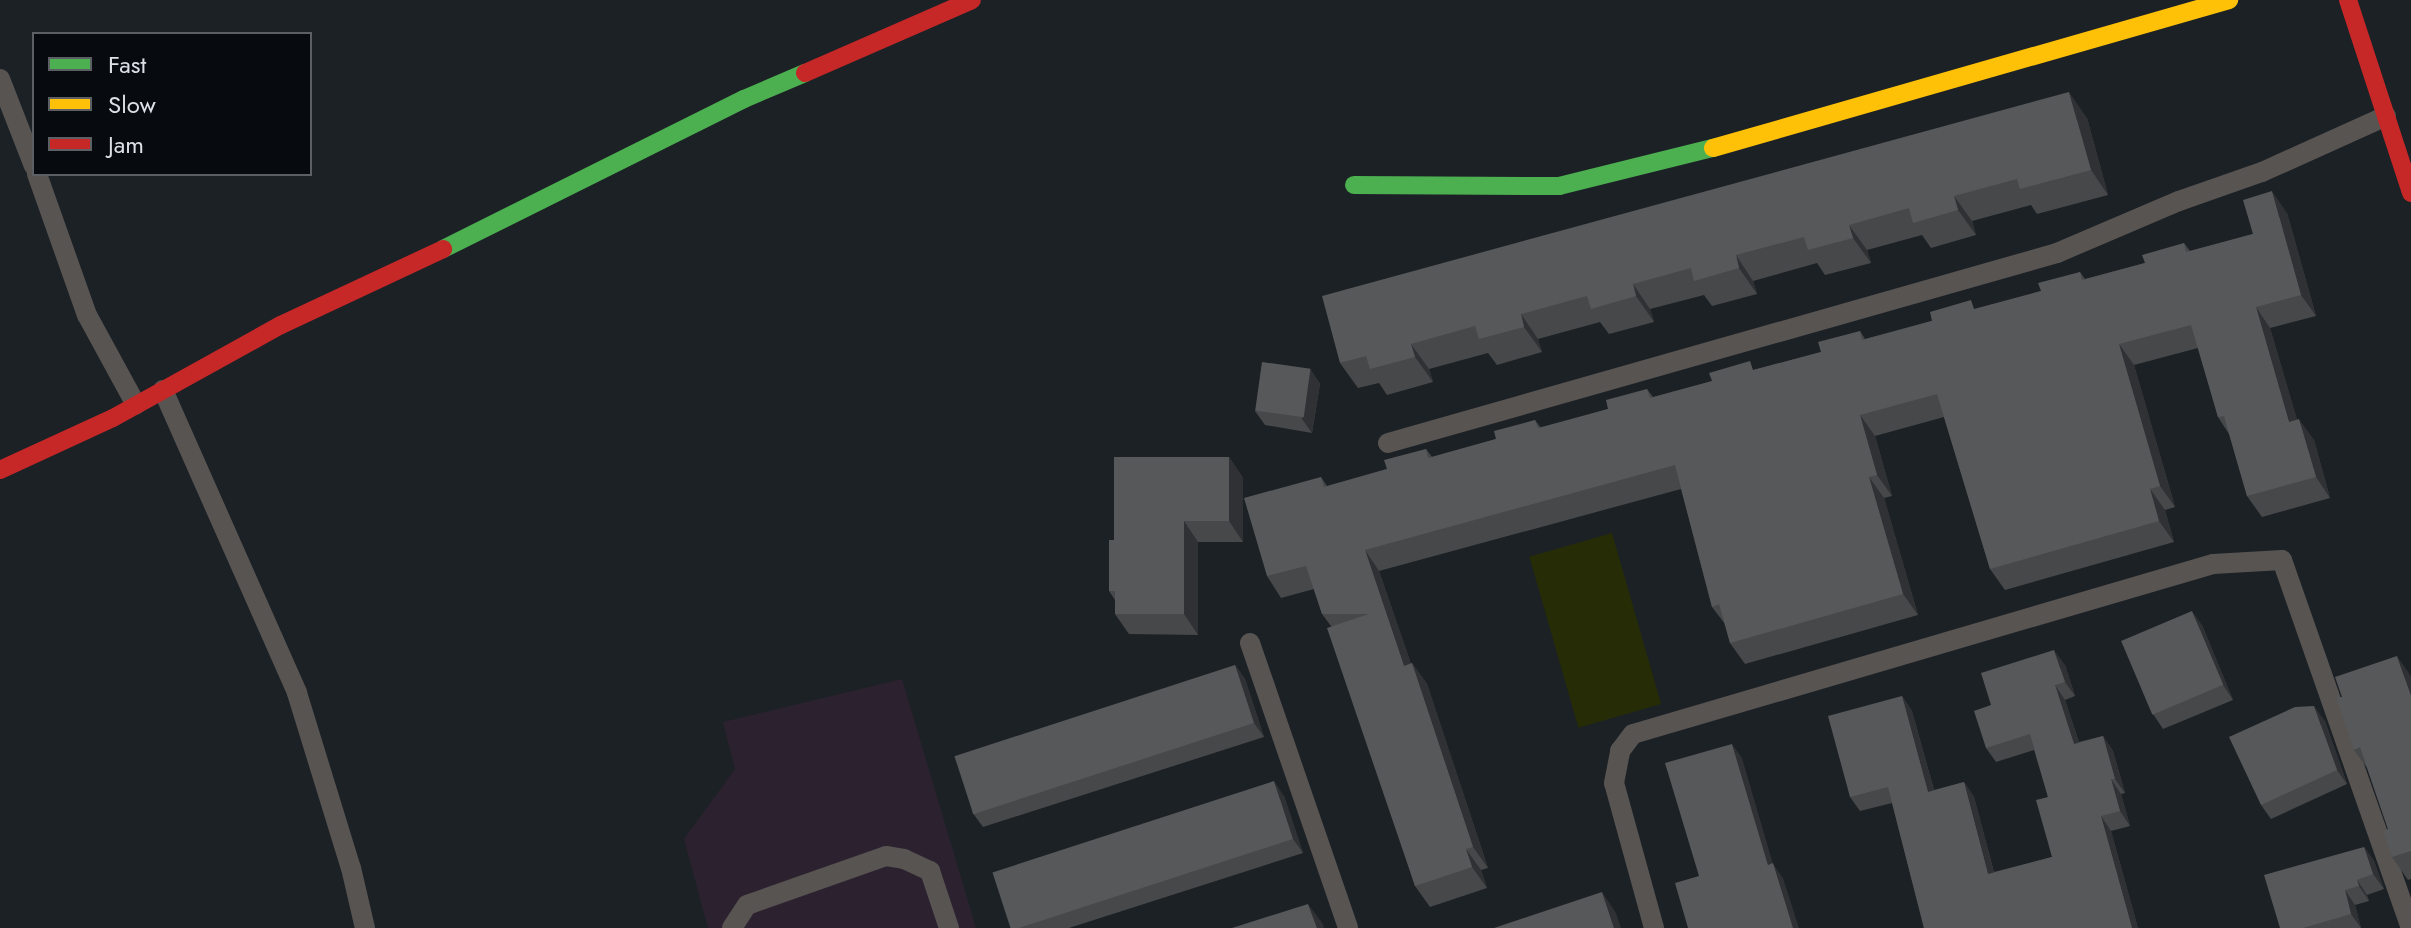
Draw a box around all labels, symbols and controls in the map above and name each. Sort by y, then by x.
legend [32,32,312,176]
text: Fast [108,47,146,82]
text: Slow [108,87,156,122]
text: Jam [108,127,144,162]

